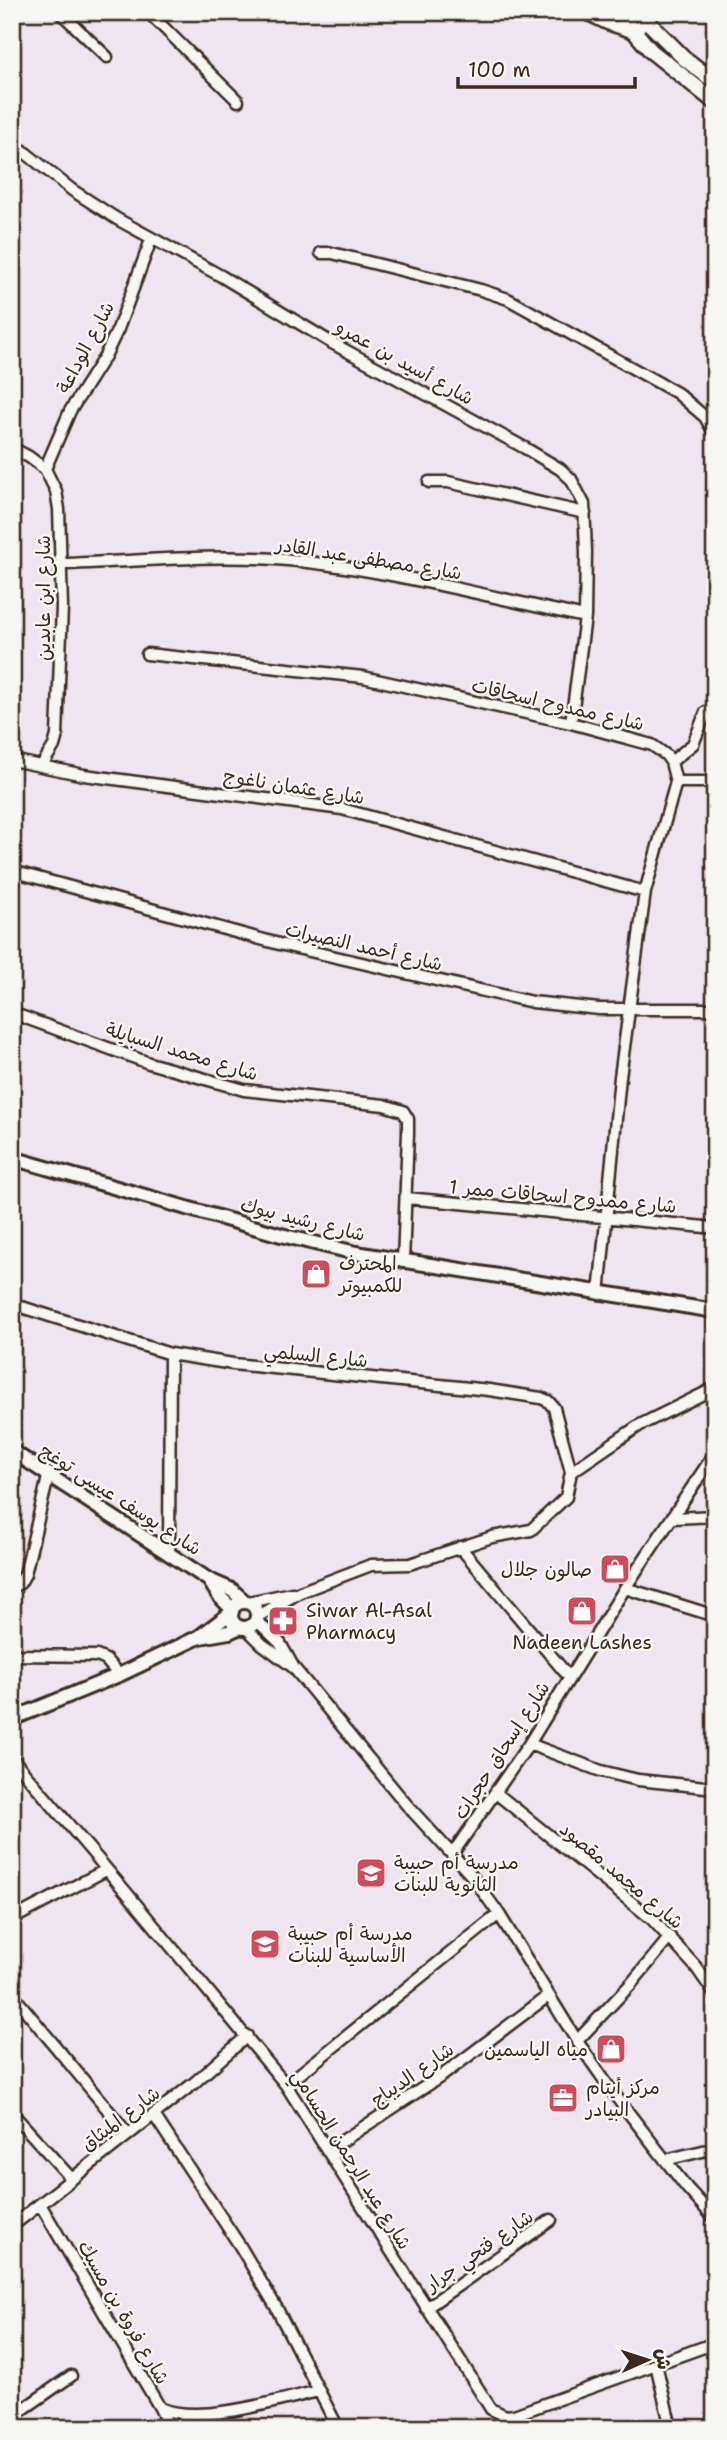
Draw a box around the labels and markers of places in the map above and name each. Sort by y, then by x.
place label: المحترف للكمبيوتر [337,1251,402,1298]
shop icon: المحترف للكمبيوتر [299,1257,333,1291]
shop icon: صالون جلال [598,1552,632,1586]
place label: صالون جلال [501,1557,592,1582]
shop icon: Nadeen Lashes [565,1594,599,1628]
place label: Siwar Al-Asal Pharmacy [306,1598,432,1645]
pharmacy icon: Siwar Al-Asal Pharmacy [266,1604,300,1638]
place label: Nadeen Lashes [512,1630,652,1655]
place label: مدرسة أم حبيبة الثانوية للبنات [394,1850,519,1897]
school or university icon: مدرسة أم حبيبة الثانوية للبنات [354,1856,388,1890]
place label: مدرسة أم حبيبة الأساسية للبنات [288,1921,413,1968]
school or university icon: مدرسة أم حبيبة الأساسية للبنات [248,1927,282,1961]
shop icon: مياه الياسمين [594,2032,628,2066]
place label: مياه الياسمين [484,2037,588,2062]
place label: مركز أيتام البيادر [584,2075,660,2122]
office icon: مركز أيتام البيادر [546,2081,580,2115]

